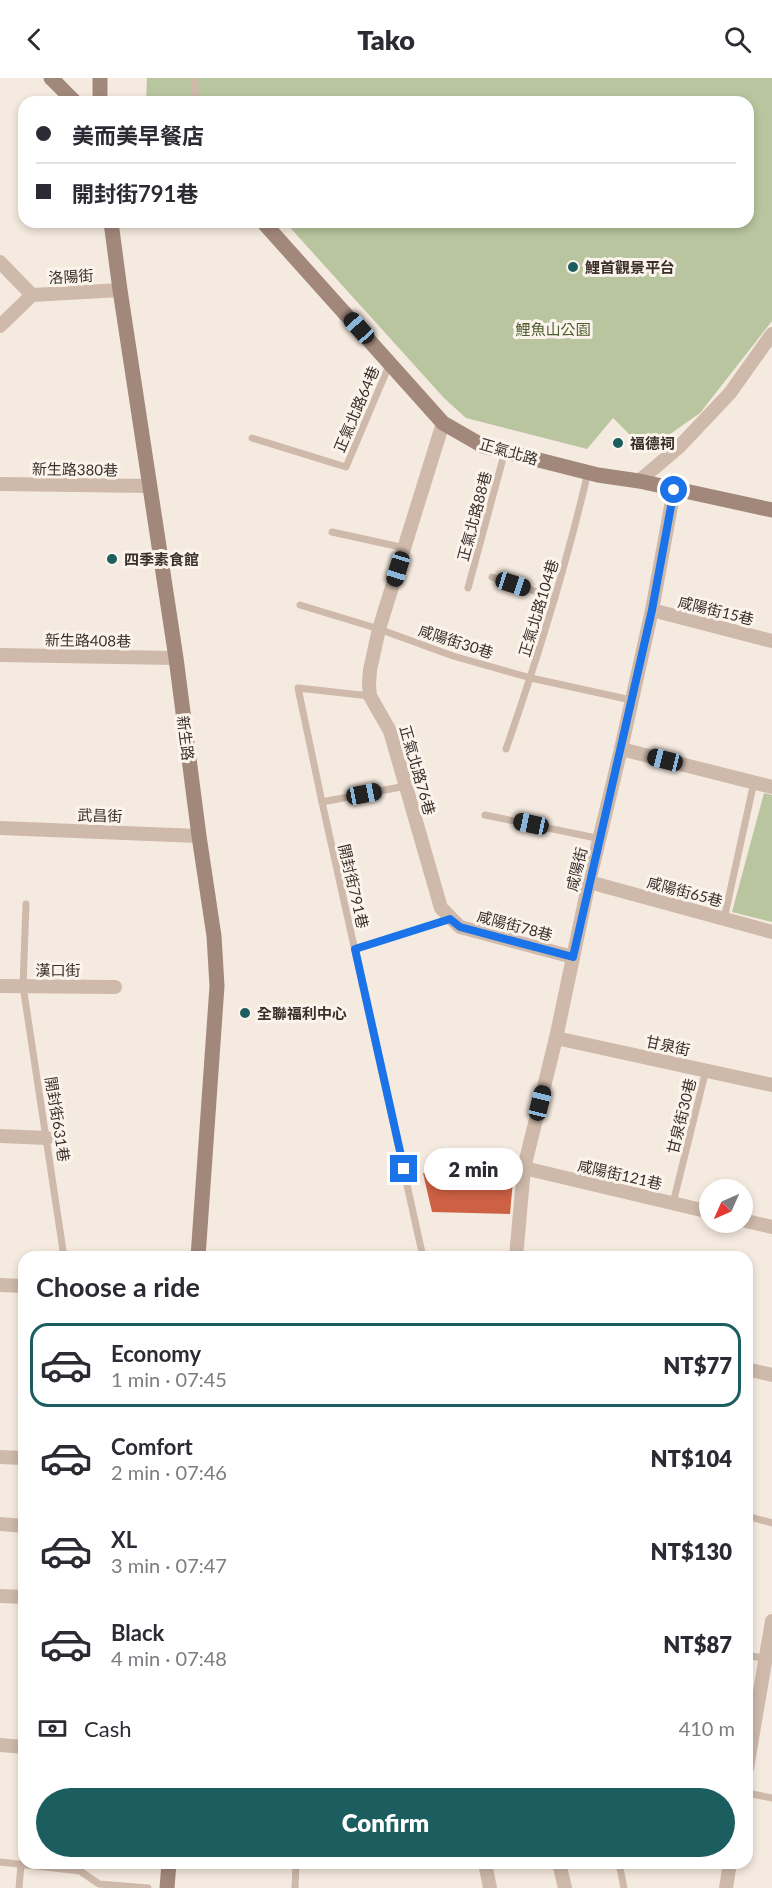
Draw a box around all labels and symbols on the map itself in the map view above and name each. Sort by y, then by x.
place label: 鯉首觀景平台 [585,258,675,276]
marker: 鯉首觀景平台 [566,260,580,274]
street label: 洛陽街 [48,266,94,286]
car [340,309,378,347]
park label: 鯉魚山公園 [515,320,591,338]
street label: 正氣北路64巷 [330,363,382,455]
street label: 正氣北路 [478,434,540,468]
place label: 福德祠 [630,434,675,452]
marker: 福德祠 [611,436,625,450]
street label: 新生路380巷 [32,459,118,479]
street label: 正氣北路88巷 [453,469,495,563]
route start [660,476,687,503]
car [384,549,412,589]
place label: 四季素食館 [124,550,199,568]
marker: 四季素食館 [105,552,119,566]
street label: 正氣北路104巷 [515,557,561,659]
car [493,570,533,598]
street label: 咸陽街15巷 [676,592,756,628]
street label: 咸陽街30巷 [416,620,496,662]
street label: 新生路408巷 [45,630,131,650]
street label: 新生路 [174,715,198,761]
street label: 正氣北路76巷 [397,723,439,817]
car [645,747,685,773]
car [345,782,383,806]
street label: 武昌街 [77,805,123,825]
car [512,811,550,837]
street label: 開封街791巷 [336,842,372,930]
street label: 咸陽街 [562,845,590,893]
street label: 咸陽街65巷 [645,872,725,910]
street label: 咸陽街78巷 [475,906,555,944]
street label: 漢口街 [35,961,81,979]
place label: 全聯福利中心 [257,1004,347,1022]
marker: 全聯福利中心 [238,1006,252,1020]
street label: 甘泉街 [644,1032,692,1058]
street label: 開封街631巷 [42,1075,74,1163]
street label: 甘泉街30巷 [663,1076,699,1156]
car [527,1083,553,1123]
callout: 2 min [425,1148,524,1190]
route end [390,1155,417,1182]
street label: 咸陽街121巷 [576,1156,664,1192]
north arrow [699,1179,753,1233]

